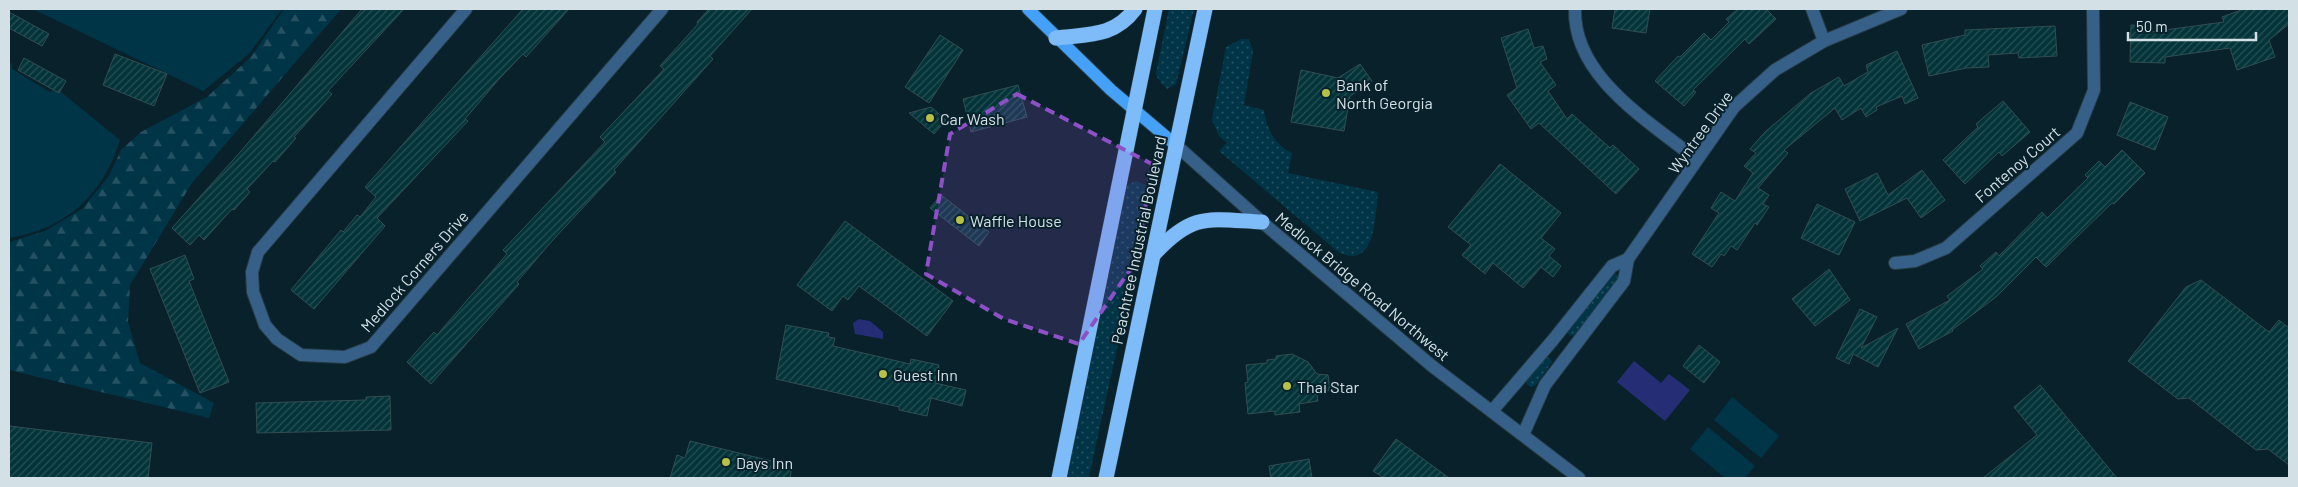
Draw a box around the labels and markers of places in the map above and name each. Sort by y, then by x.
place label: Bank of North Georgia [1336,75,1433,112]
marker: Bank of North Georgia [1320,87,1332,99]
place label: Car Wash [940,109,1005,128]
marker: Car Wash [924,112,936,124]
place label: Waffle House [970,211,1062,230]
marker: Waffle House [954,214,966,226]
place label: Guest Inn [893,365,958,384]
marker: Guest Inn [877,368,889,380]
place label: Thai Star [1297,377,1360,396]
marker: Thai Star [1281,380,1293,392]
place label: Days Inn [736,453,793,472]
marker: Days Inn [720,456,732,468]

